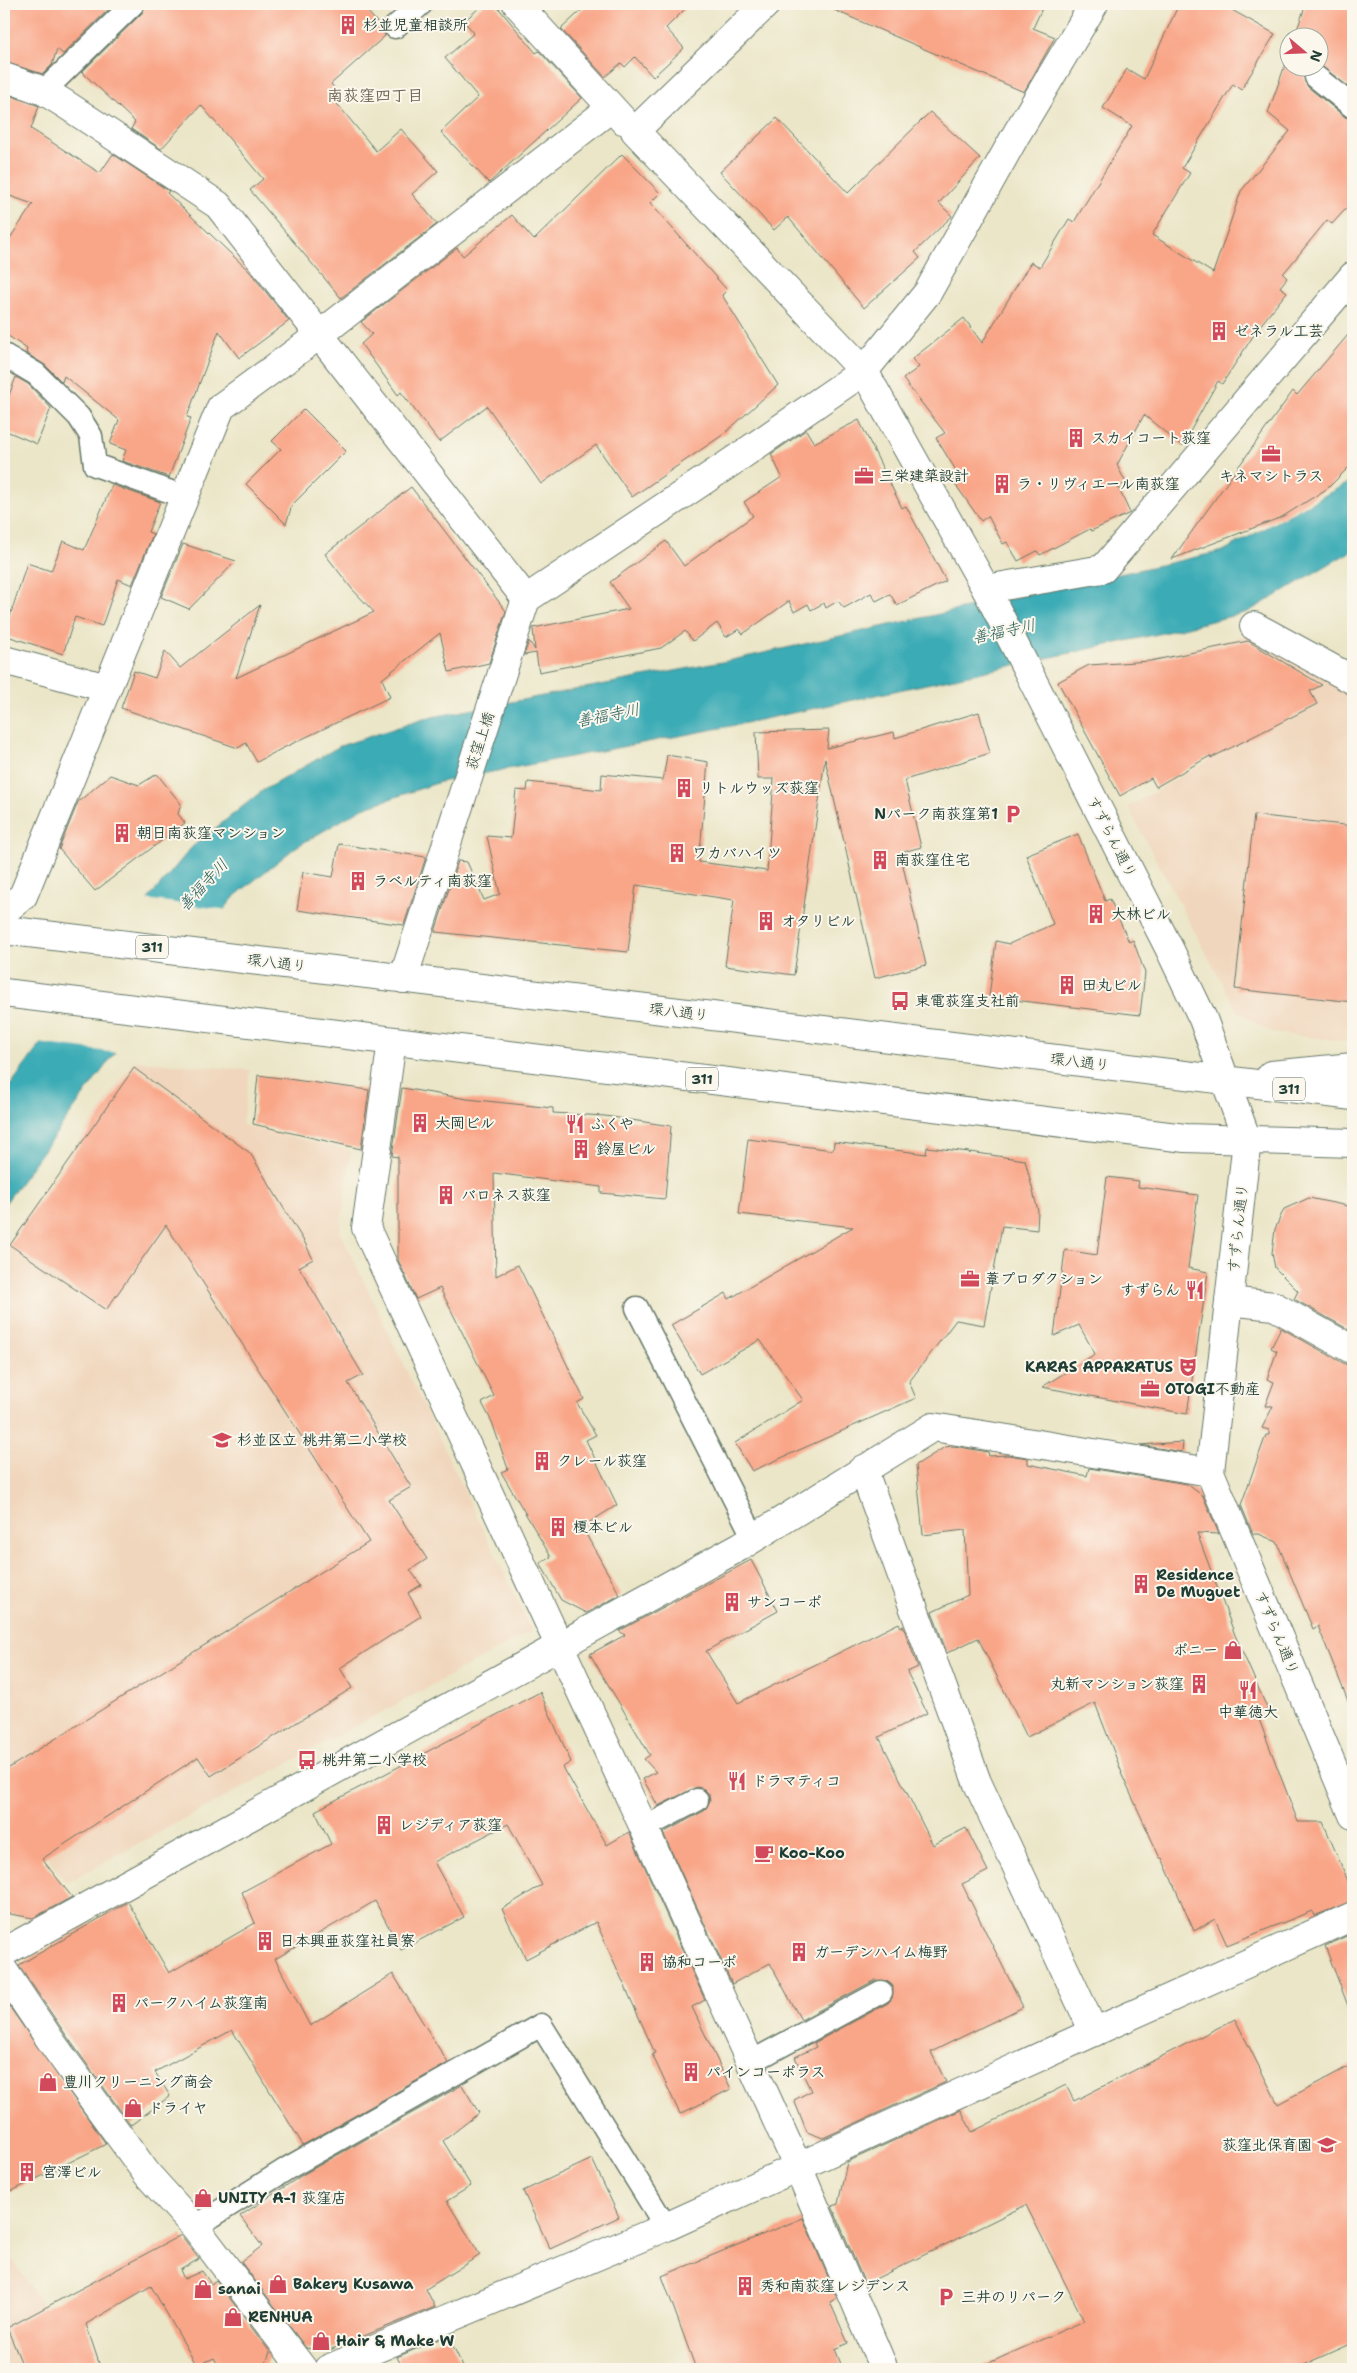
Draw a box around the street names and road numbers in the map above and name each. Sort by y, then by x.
street label: 荻窪上橋 [461,709,499,773]
street label: すずらん通り [1083,792,1141,882]
road number: 311 [136,936,168,959]
street label: 環八通り [246,949,308,977]
street label: 環八通り [648,998,710,1026]
street label: 環八通り [1049,1048,1111,1076]
road number: 311 [686,1068,718,1090]
road number: 311 [1273,1078,1305,1100]
street label: すずらん通り [1223,1182,1253,1274]
street label: すずらん通り [1250,1588,1304,1678]

